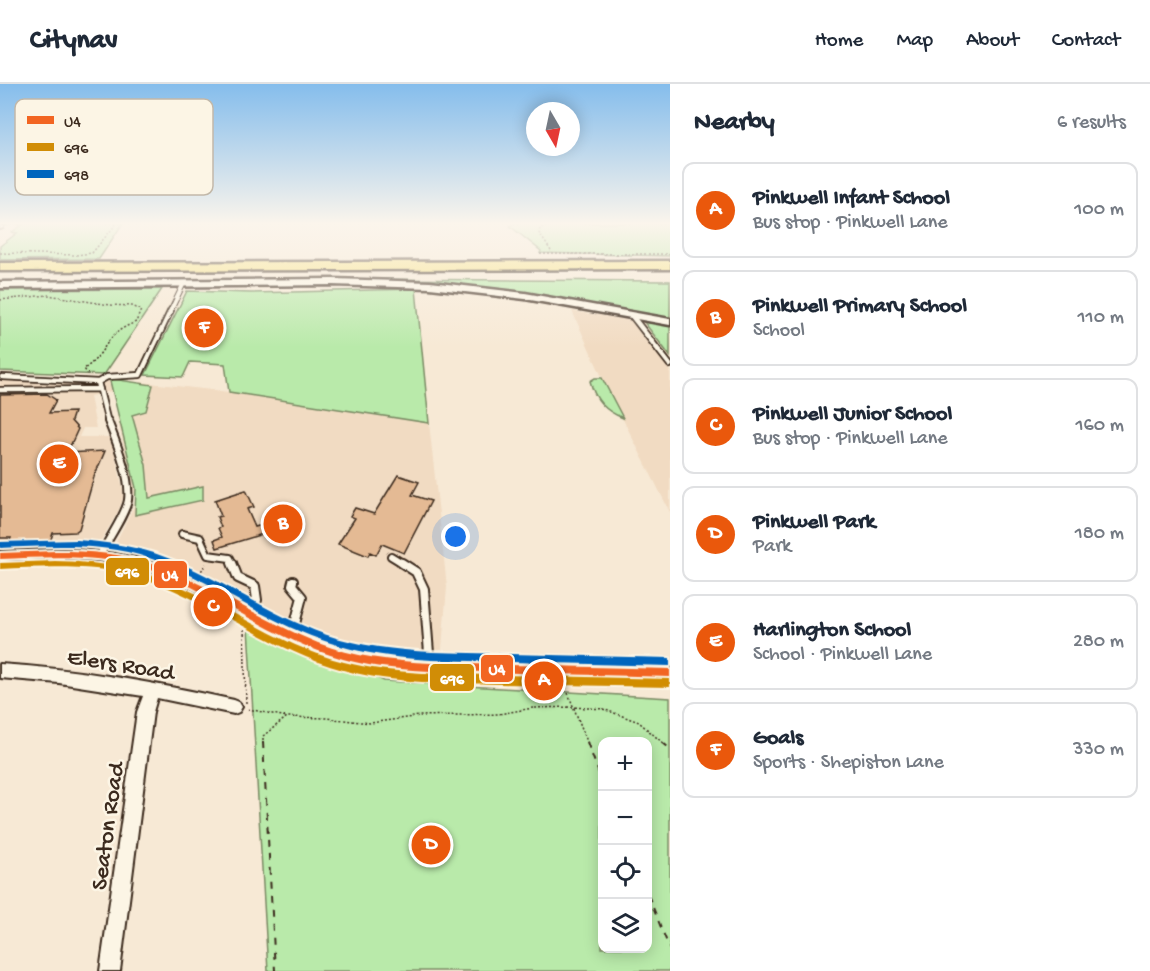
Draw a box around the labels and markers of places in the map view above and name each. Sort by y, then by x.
pin: F [184,306,224,350]
pin: E [40,442,78,487]
pin: B [264,502,302,546]
pin: C [194,584,232,630]
pin: A [524,658,564,704]
pin: D [412,822,450,867]

